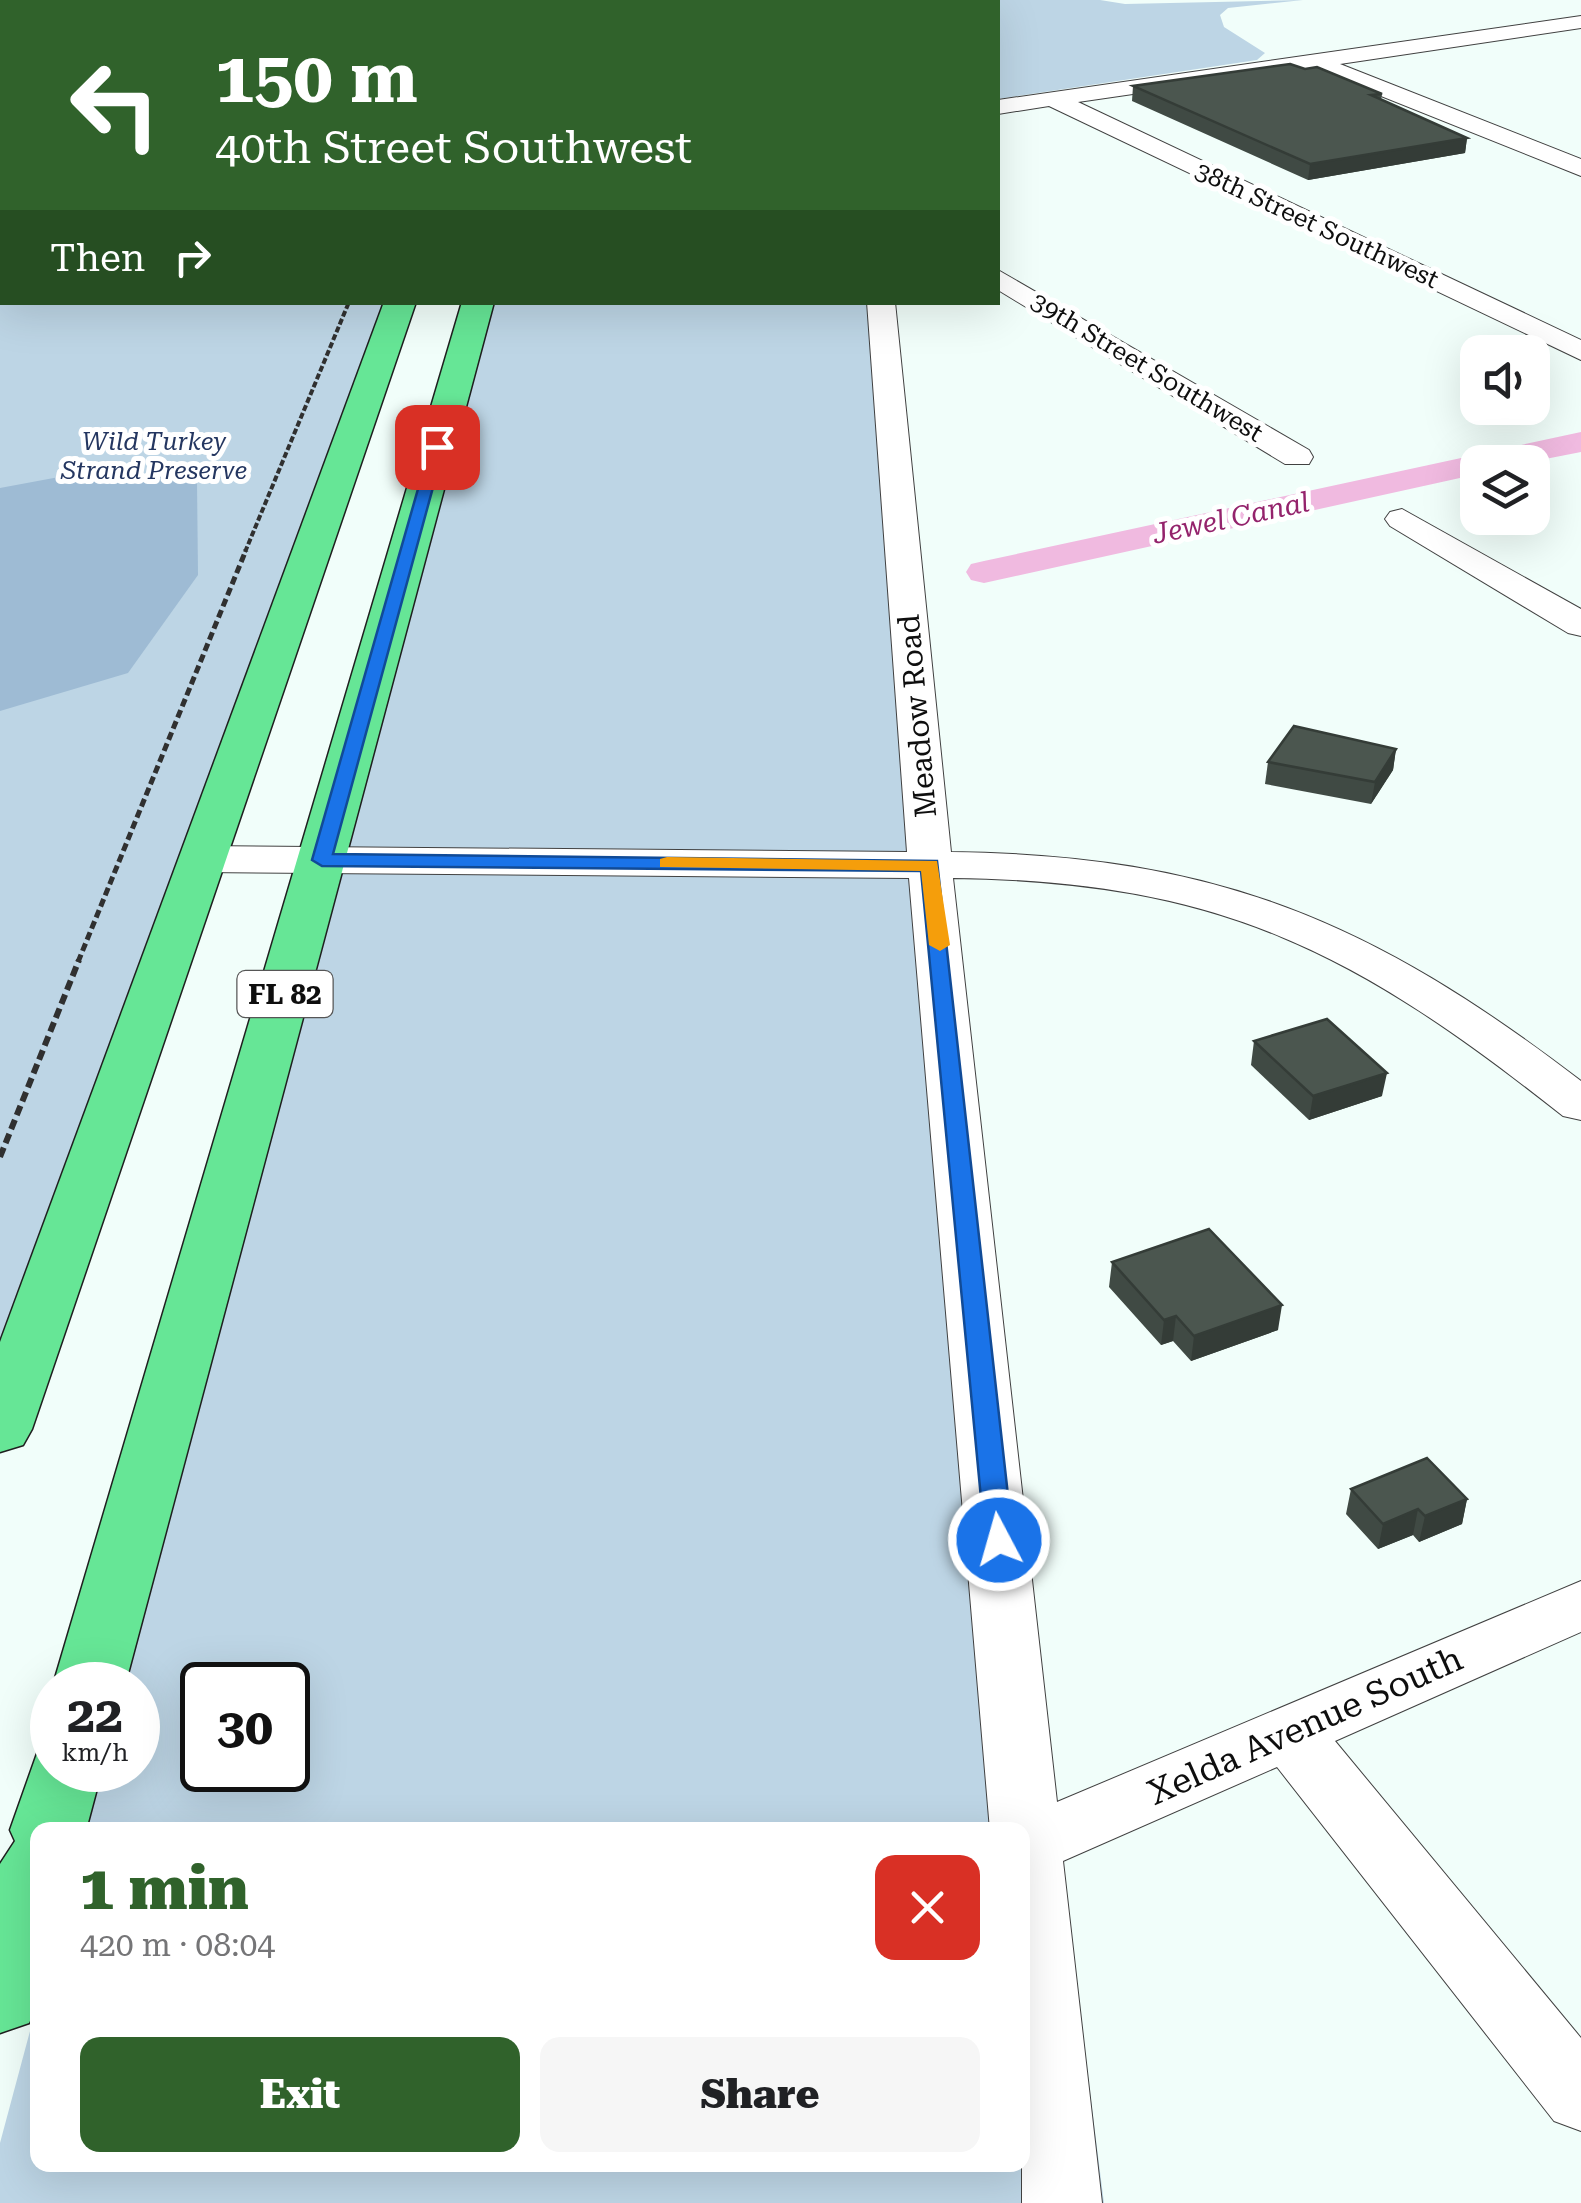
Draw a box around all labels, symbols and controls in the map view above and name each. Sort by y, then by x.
text: 150 m [215,37,418,119]
icon: left [50,40,180,170]
text: 40th Street Southwest [215,121,692,174]
street label: 38th Street Southwest [1191,156,1443,294]
icon: right [165,230,220,285]
text: Then [50,236,145,280]
street label: 39th Street Southwest [1026,286,1268,448]
map controls [1460,335,1550,535]
button: sound [1460,335,1550,425]
pin [395,405,480,490]
icon: arrive [410,420,465,475]
park label: Wild Turkey Strand Preserve [60,427,247,485]
button: layers [1460,445,1550,535]
water label: Jewel Canal [1149,485,1312,551]
street label: Meadow Road [891,613,943,819]
road number: FL 82 [238,971,332,1017]
position arrow [947,1488,1051,1592]
street label: Xelda Avenue South [1141,1638,1469,1814]
speed limit sign: 30 [180,1662,310,1792]
text: 22 [67,1686,123,1744]
text: km/h [62,1738,128,1767]
text: 1 min [80,1853,249,1924]
button: close [875,1855,980,1960]
text: 420 m · 08:04 [80,1926,275,1964]
button: Exit [80,2037,520,2152]
button: Share [540,2037,980,2152]

